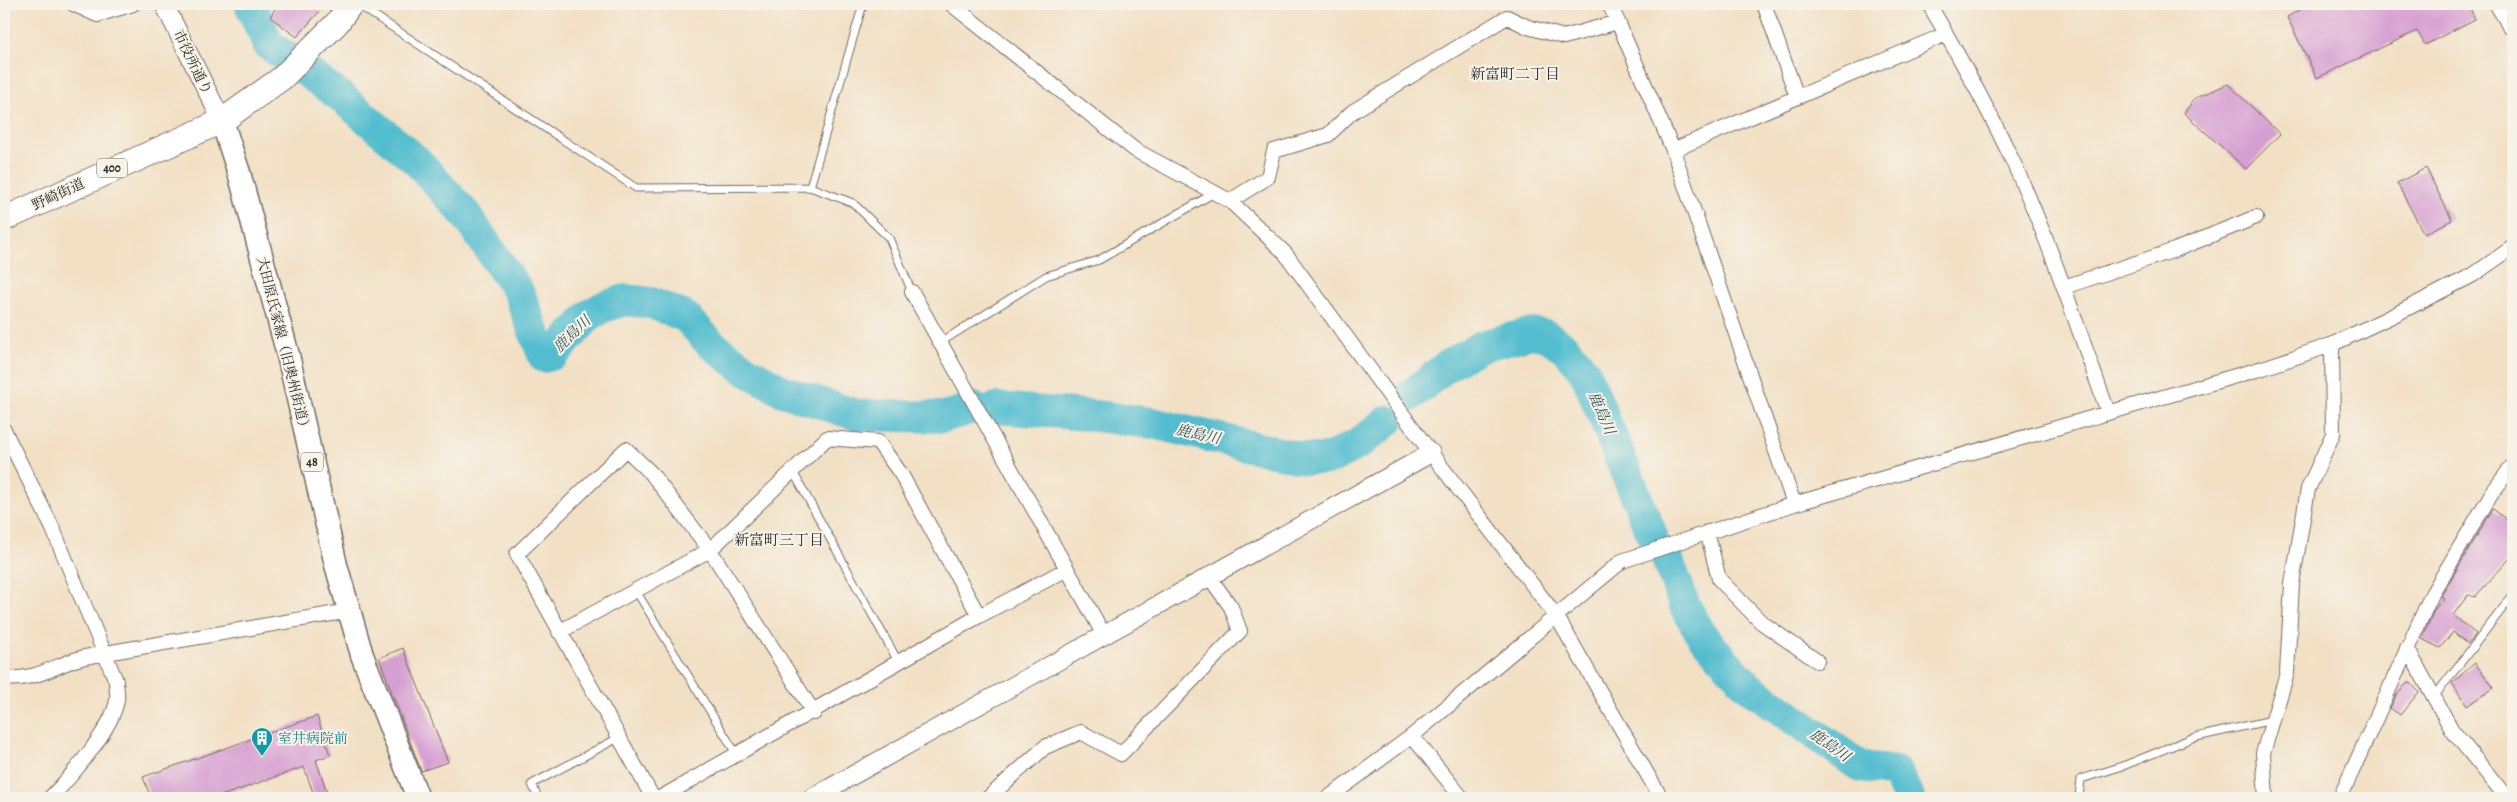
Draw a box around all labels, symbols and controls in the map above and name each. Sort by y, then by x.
street label: 市役所通り [169,27,216,98]
district label: 新富町二丁目 [1470,64,1560,84]
road number: 400 [97,158,127,178]
street label: 野崎街道 [29,174,88,215]
street label: 大田原氏家線（旧奥州街道） [252,255,315,436]
water label: 鹿島川 [549,310,597,357]
water label: 鹿島川 [1584,388,1621,439]
water label: 鹿島川 [1174,419,1224,449]
road number: 48 [301,452,323,472]
district label: 新富町三丁目 [734,530,824,550]
water label: 鹿島川 [1806,724,1856,767]
building icon: 室井病院前 [250,726,274,757]
place label: 室井病院前 [278,729,348,748]

